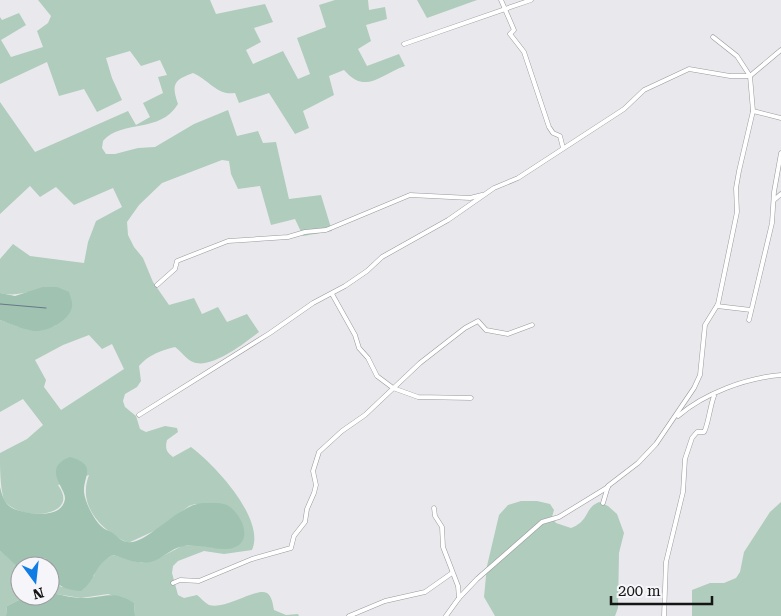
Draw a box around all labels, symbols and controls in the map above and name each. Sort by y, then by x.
north arrow [10,556,60,606]
scale bar [611,574,712,606]
text: 200 m [618,582,661,600]
text: N [31,584,46,603]

